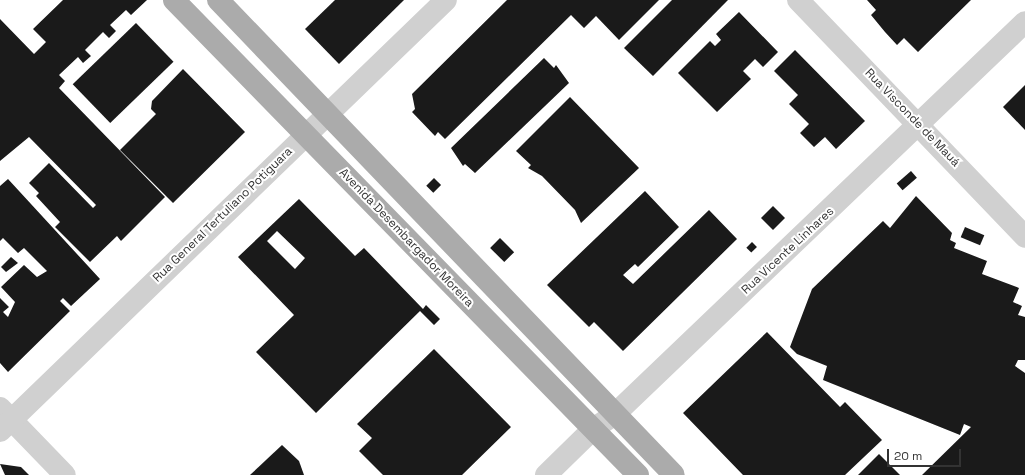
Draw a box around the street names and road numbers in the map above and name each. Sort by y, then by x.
street label: Rua Visconde de Mauá [861,66,963,170]
street label: Rua General Tertuliano Potiguara [150,144,296,286]
street label: Avenida Desembargador Moreira [336,166,476,310]
street label: Rua Vicente Linhares [739,204,837,298]

